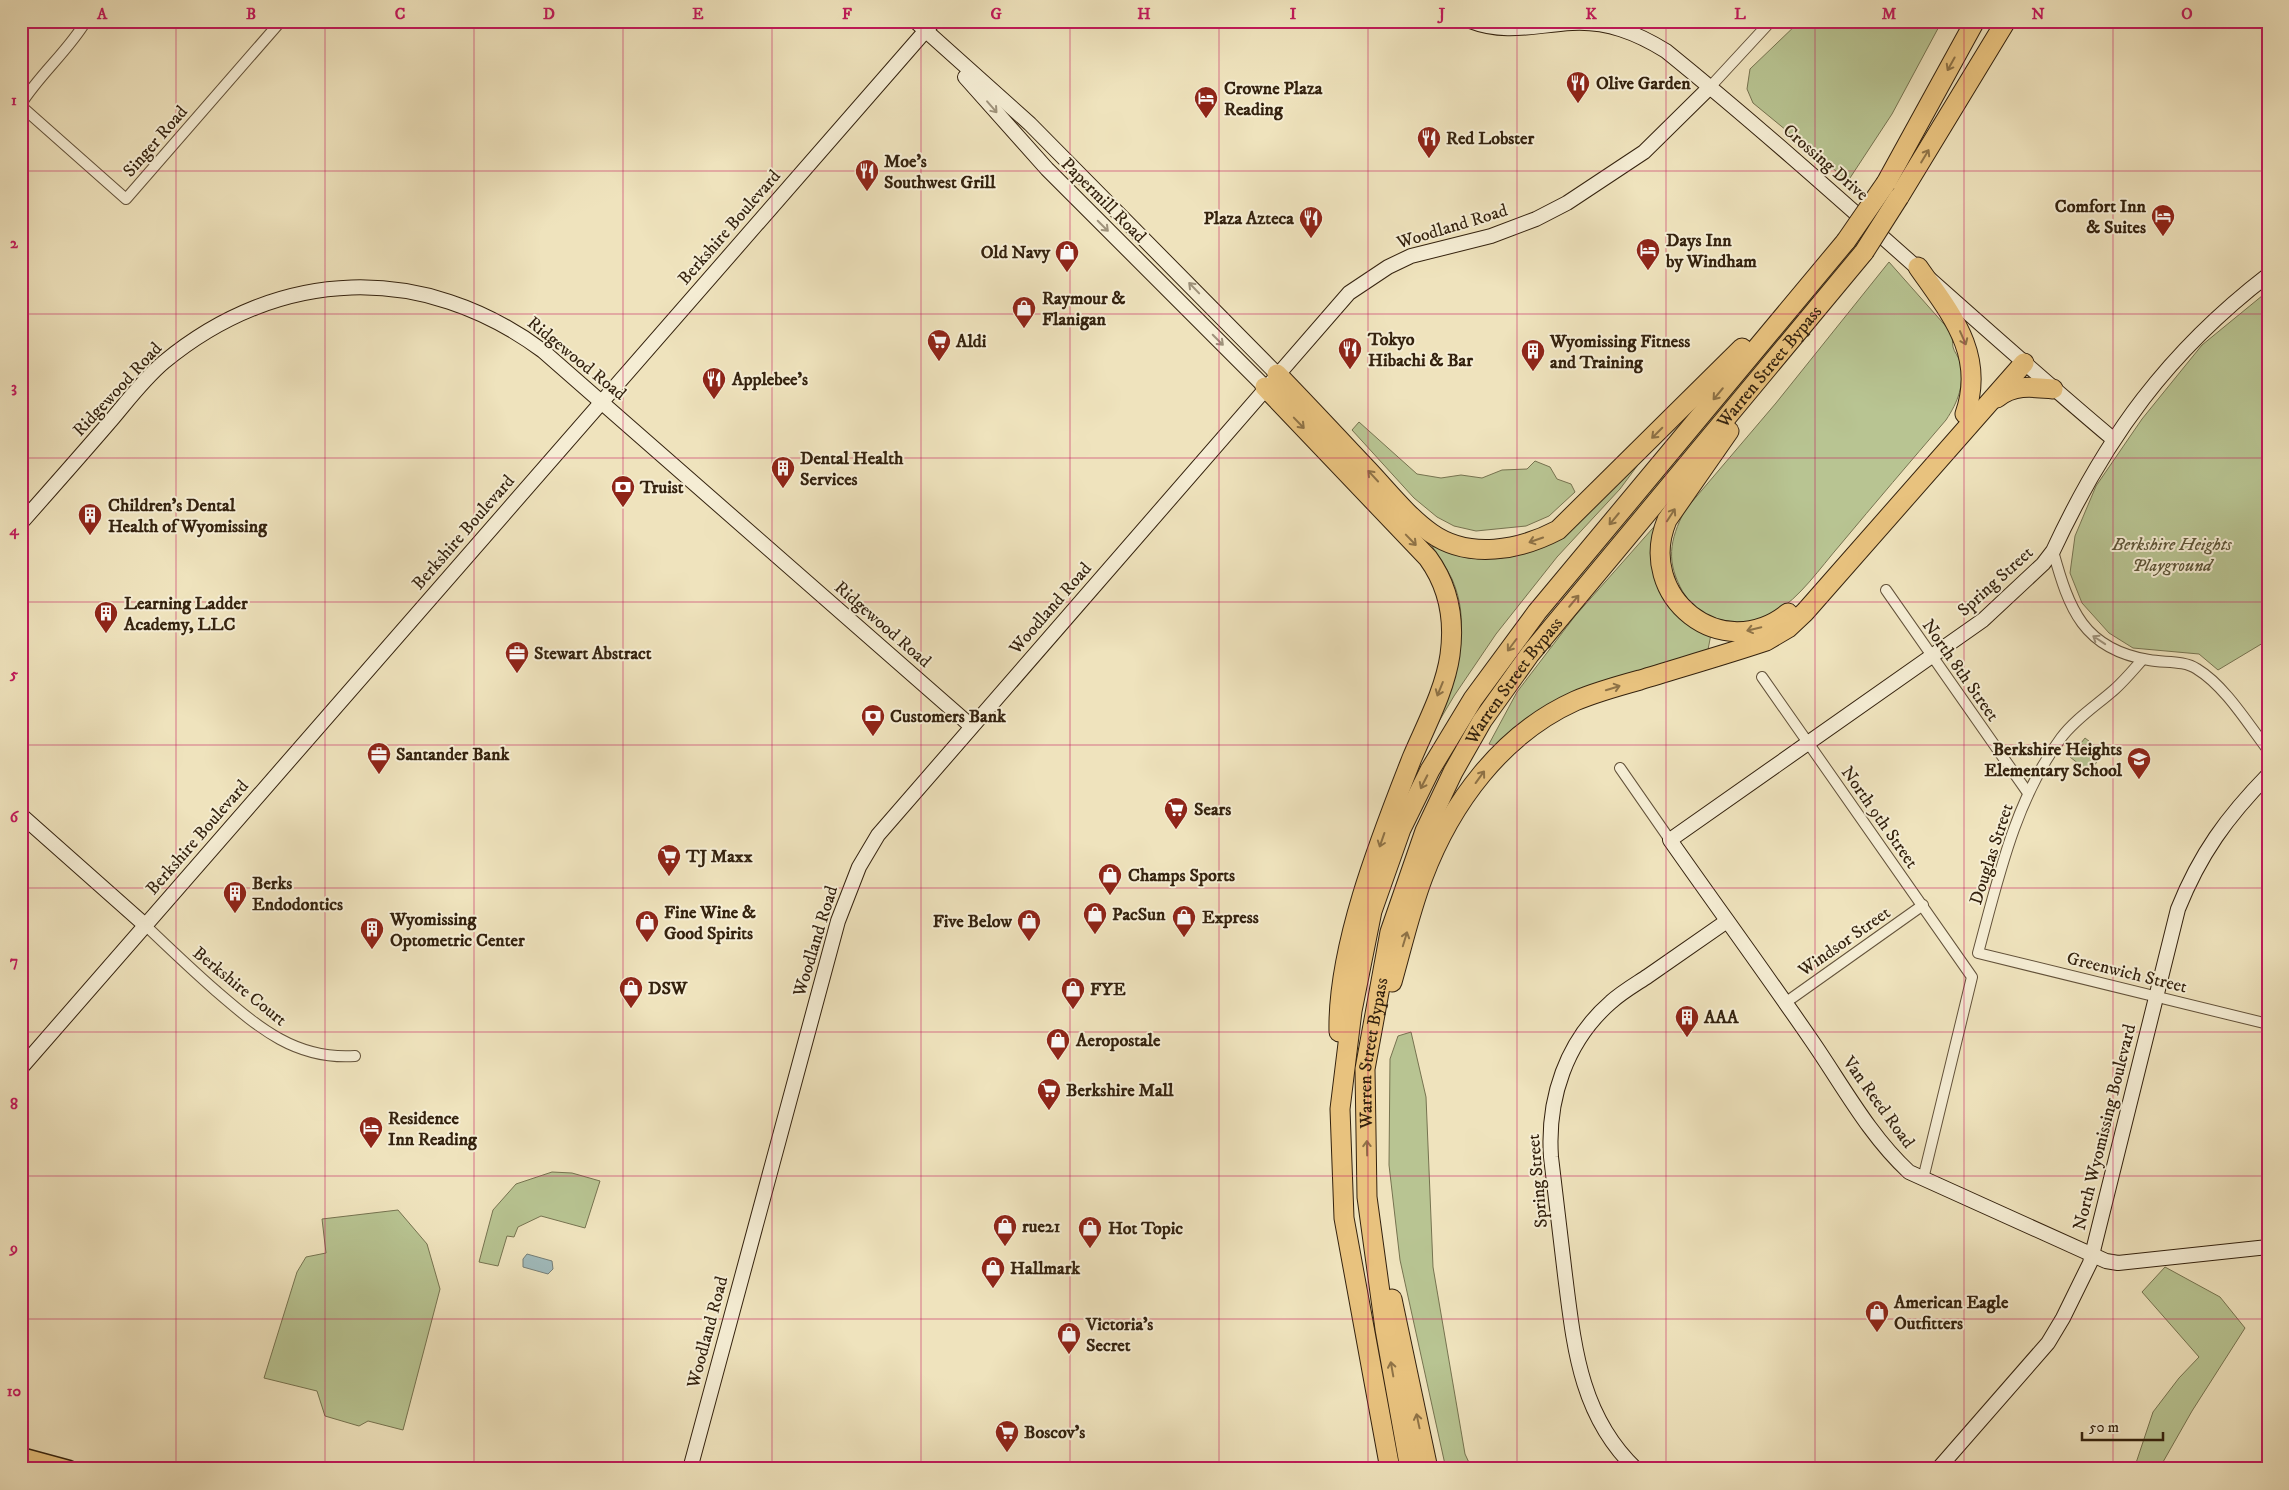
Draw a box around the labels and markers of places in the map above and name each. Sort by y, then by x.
restaurant icon: Olive Garden [1565,70,1591,104]
place label: Olive Garden [1596,73,1691,95]
place label: Crowne Plaza Reading [1224,78,1323,121]
hotel icon: Crowne Plaza Reading [1193,85,1219,119]
restaurant icon: Red Lobster [1416,125,1442,159]
place label: Red Lobster [1446,128,1535,150]
place label: Moe's Southwest Grill [884,151,996,194]
restaurant icon: Moe's Southwest Grill [854,158,880,192]
place label: Comfort Inn & Suites [2055,196,2147,239]
hotel icon: Comfort Inn & Suites [2150,203,2176,237]
restaurant icon: Plaza Azteca [1298,205,1324,239]
place label: Plaza Azteca [1203,208,1294,230]
place label: Days Inn by Windham [1665,230,1757,273]
hotel icon: Days Inn by Windham [1635,237,1661,271]
shop icon: Old Navy [1054,239,1080,273]
place label: Old Navy [981,242,1050,264]
place label: Raymour & Flanigan [1042,288,1126,331]
shop icon: Raymour & Flanigan [1011,295,1037,329]
supermarket icon: Aldi [926,328,952,362]
place label: Tokyo Hibachi & Bar [1367,329,1473,372]
place label: Aldi [955,331,987,353]
place label: Wyomissing Fitness and Training [1549,331,1690,374]
restaurant icon: Tokyo Hibachi & Bar [1337,336,1363,370]
building icon: Wyomissing Fitness and Training [1520,338,1546,372]
restaurant icon: Applebee's [701,366,727,400]
place label: Applebee's [731,369,808,391]
place label: Dental Health Services [800,448,904,491]
building icon: Dental Health Services [770,455,796,489]
bank icon: Truist [610,474,636,508]
place label: Truist [639,477,684,499]
place label: Children's Dental Health of Wyomissing [108,495,268,538]
building icon: Children's Dental Health of Wyomissing [77,502,103,536]
place label: Learning Ladder Academy, LLC [123,593,248,636]
building icon: Learning Ladder Academy, LLC [93,600,119,634]
office icon: Stewart Abstract [504,640,530,674]
place label: Stewart Abstract [534,643,652,665]
bank icon: Customers Bank [860,703,886,737]
place label: Customers Bank [890,706,1007,728]
place label: Berkshire Heights Elementary School [1984,739,2123,782]
office icon: Santander Bank [366,741,392,775]
place label: Santander Bank [396,744,511,766]
school or university icon: Berkshire Heights Elementary School [2126,746,2152,780]
supermarket icon: Sears [1163,796,1189,830]
place label: Sears [1194,799,1231,821]
supermarket icon: TJ Maxx [656,843,682,877]
place label: TJ Maxx [685,846,753,868]
shop icon: Champs Sports [1097,862,1123,896]
place label: Champs Sports [1128,865,1235,887]
place label: Berks Endodontics [252,873,343,916]
building icon: Berks Endodontics [222,880,248,914]
shop icon: PacSun [1082,901,1108,935]
place label: Fine Wine & Good Spirits [664,902,756,945]
place label: PacSun [1112,904,1166,926]
shop icon: Express [1171,904,1197,938]
place label: Express [1202,907,1259,929]
shop icon: Five Below [1016,908,1042,942]
place label: Wyomissing Optometric Center [389,909,525,952]
shop icon: Fine Wine & Good Spirits [634,909,660,943]
place label: Five Below [933,911,1013,933]
building icon: Wyomissing Optometric Center [359,916,385,950]
shop icon: DSW [618,975,644,1009]
shop icon: FYE [1060,976,1086,1010]
place label: DSW [648,978,688,1000]
place label: FYE [1090,979,1126,1001]
building icon: AAA [1674,1004,1700,1038]
place label: AAA [1703,1007,1739,1029]
shop icon: Aeropostale [1045,1027,1071,1061]
place label: Aeropostale [1075,1030,1161,1052]
supermarket icon: Berkshire Mall [1036,1077,1062,1111]
place label: Berkshire Mall [1066,1080,1174,1102]
place label: Residence Inn Reading [388,1108,478,1151]
hotel icon: Residence Inn Reading [358,1115,384,1149]
shop icon: rue21 [992,1213,1018,1247]
shop icon: Hot Topic [1077,1215,1103,1249]
place label: rue21 [1022,1216,1061,1238]
place label: Hot Topic [1108,1218,1183,1240]
shop icon: Hallmark [980,1255,1006,1289]
place label: Hallmark [1010,1258,1081,1280]
place label: American Eagle Outfitters [1893,1292,2009,1335]
shop icon: American Eagle Outfitters [1864,1299,1890,1333]
place label: Victoria's Secret [1085,1314,1153,1357]
shop icon: Victoria's Secret [1056,1321,1082,1355]
supermarket icon: Boscov's [994,1419,1020,1453]
place label: Boscov's [1024,1422,1085,1444]

